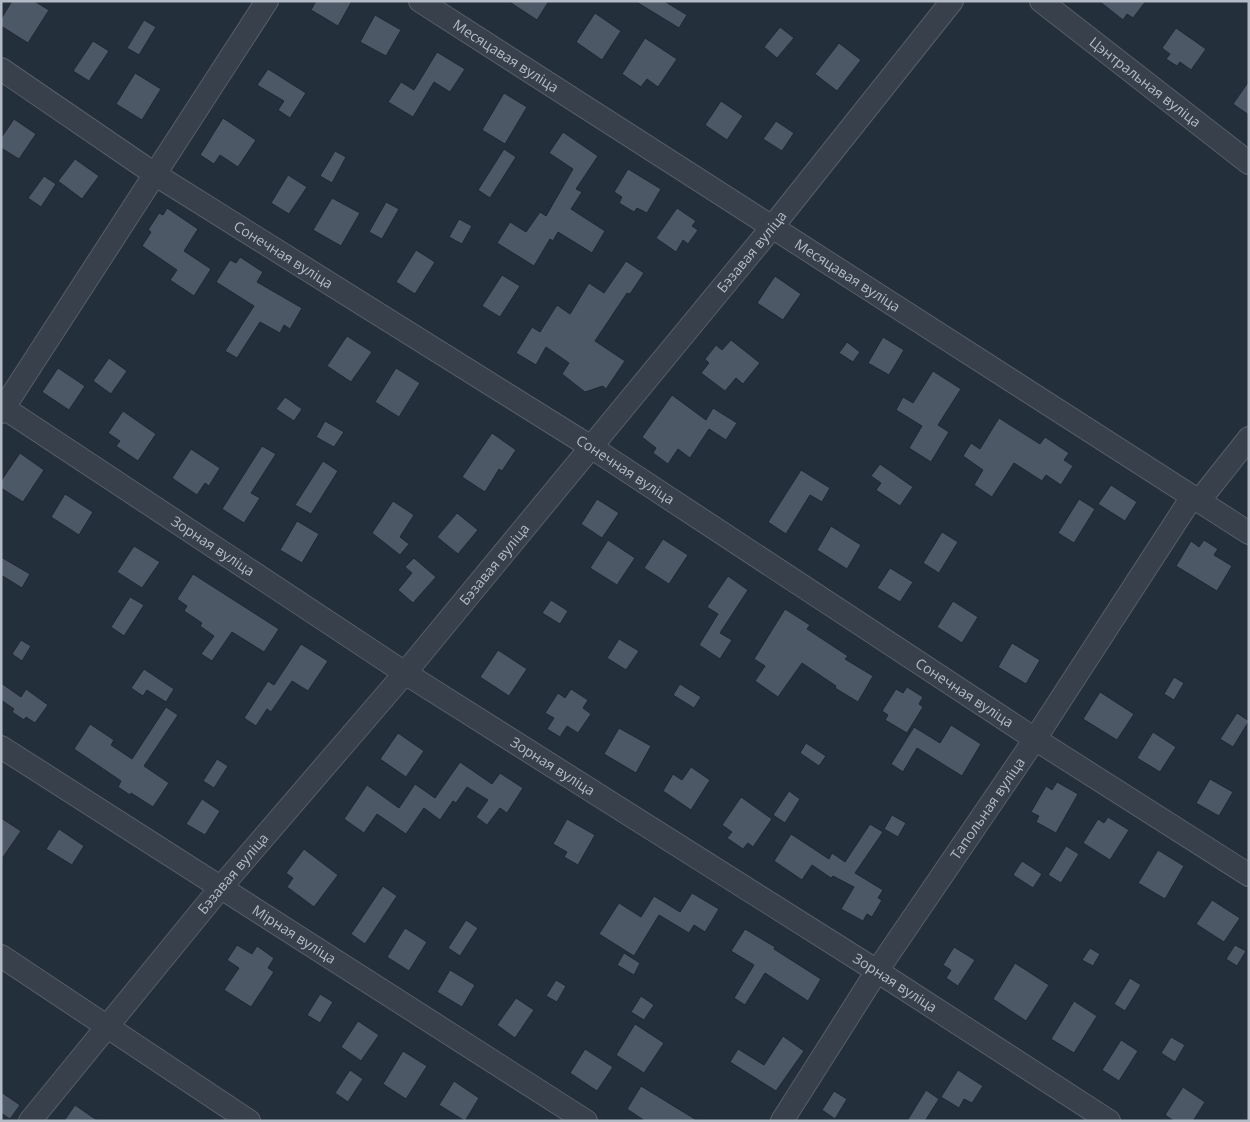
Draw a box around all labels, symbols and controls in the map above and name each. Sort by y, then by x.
street label: Месяцавая вуліца [450,15,563,97]
street label: Цэнтральная вуліца [1086,32,1205,131]
street label: Бэзавая вуліца [712,207,791,296]
street label: Сонечная вуліца [230,216,337,292]
street label: Месяцавая вуліца [791,234,904,316]
street label: Сонечная вуліца [573,430,678,508]
street label: Зорная вуліца [168,511,259,580]
street label: Бэзавая вуліца [455,519,533,609]
street label: Сонечная вуліца [912,653,1018,731]
street label: Зорная вуліца [507,732,599,800]
street label: Тапольная вуліца [946,753,1029,863]
street label: Бэзавая вуліца [193,829,272,918]
street label: Мірная вуліца [249,900,340,968]
street label: Зорная вуліца [850,948,941,1016]

